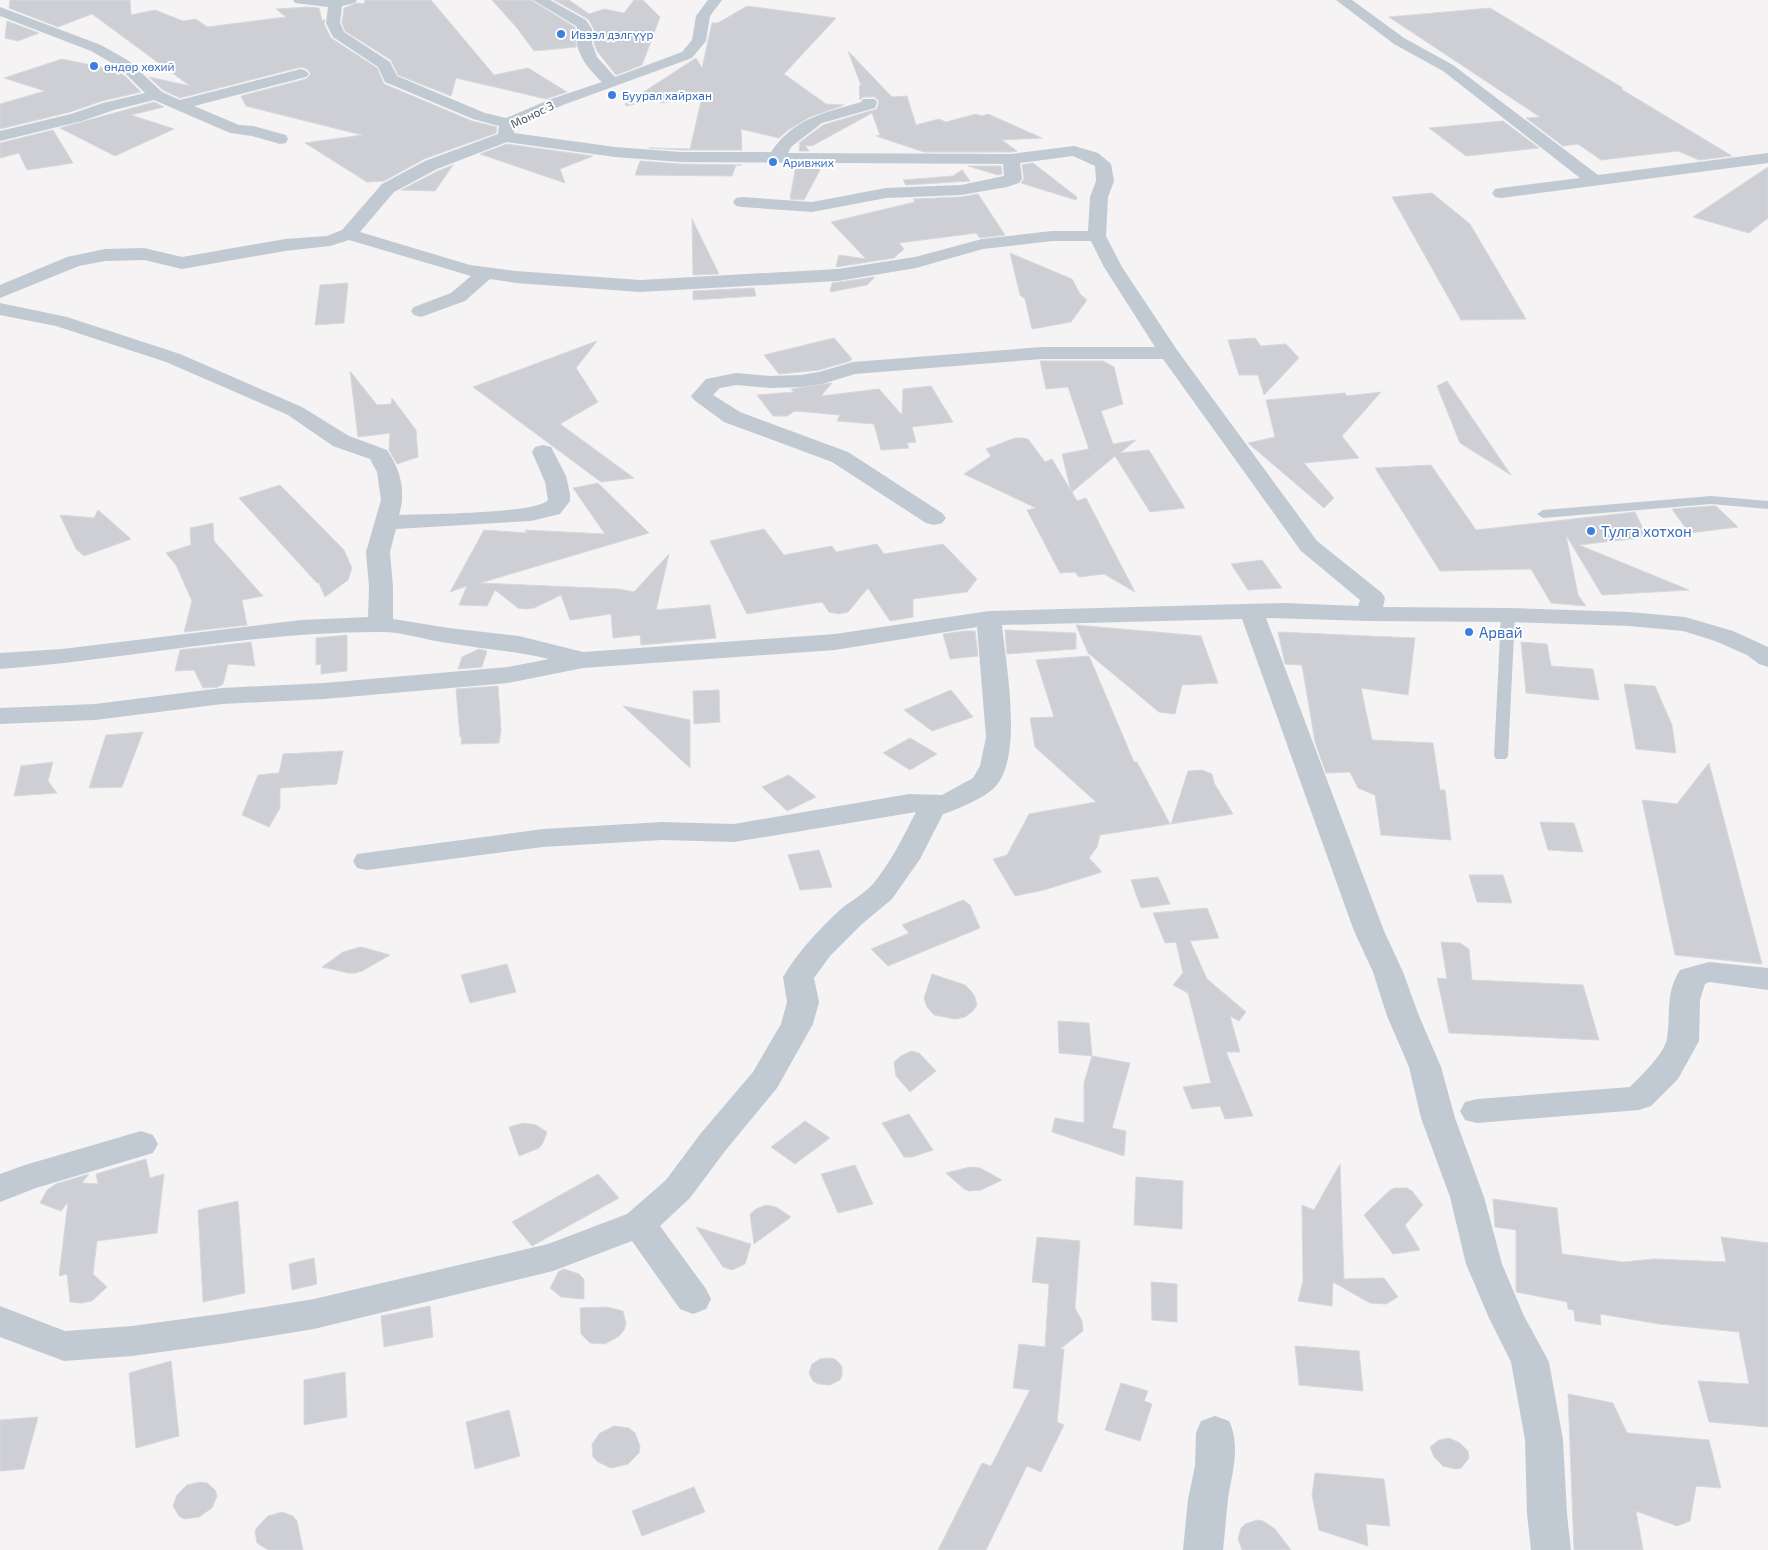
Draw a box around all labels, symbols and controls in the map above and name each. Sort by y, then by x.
place label: Ивээл дэлгүүр [571,27,654,41]
marker: Ивээл дэлгүүр [555,28,567,40]
place label: өндөр хөхий [104,59,175,73]
marker: өндөр хөхий [88,60,100,72]
place label: Буурал хайрхан [622,88,712,103]
marker: Буурал хайрхан [606,89,618,101]
street label: Монос 3 [508,98,556,130]
place label: Аривжих [783,155,835,169]
marker: Аривжих [767,156,779,168]
place label: Тулга хотхон [1601,522,1692,541]
marker: Тулга хотхон [1585,525,1597,537]
place label: Арвай [1479,623,1522,641]
marker: Арвай [1463,626,1475,638]

